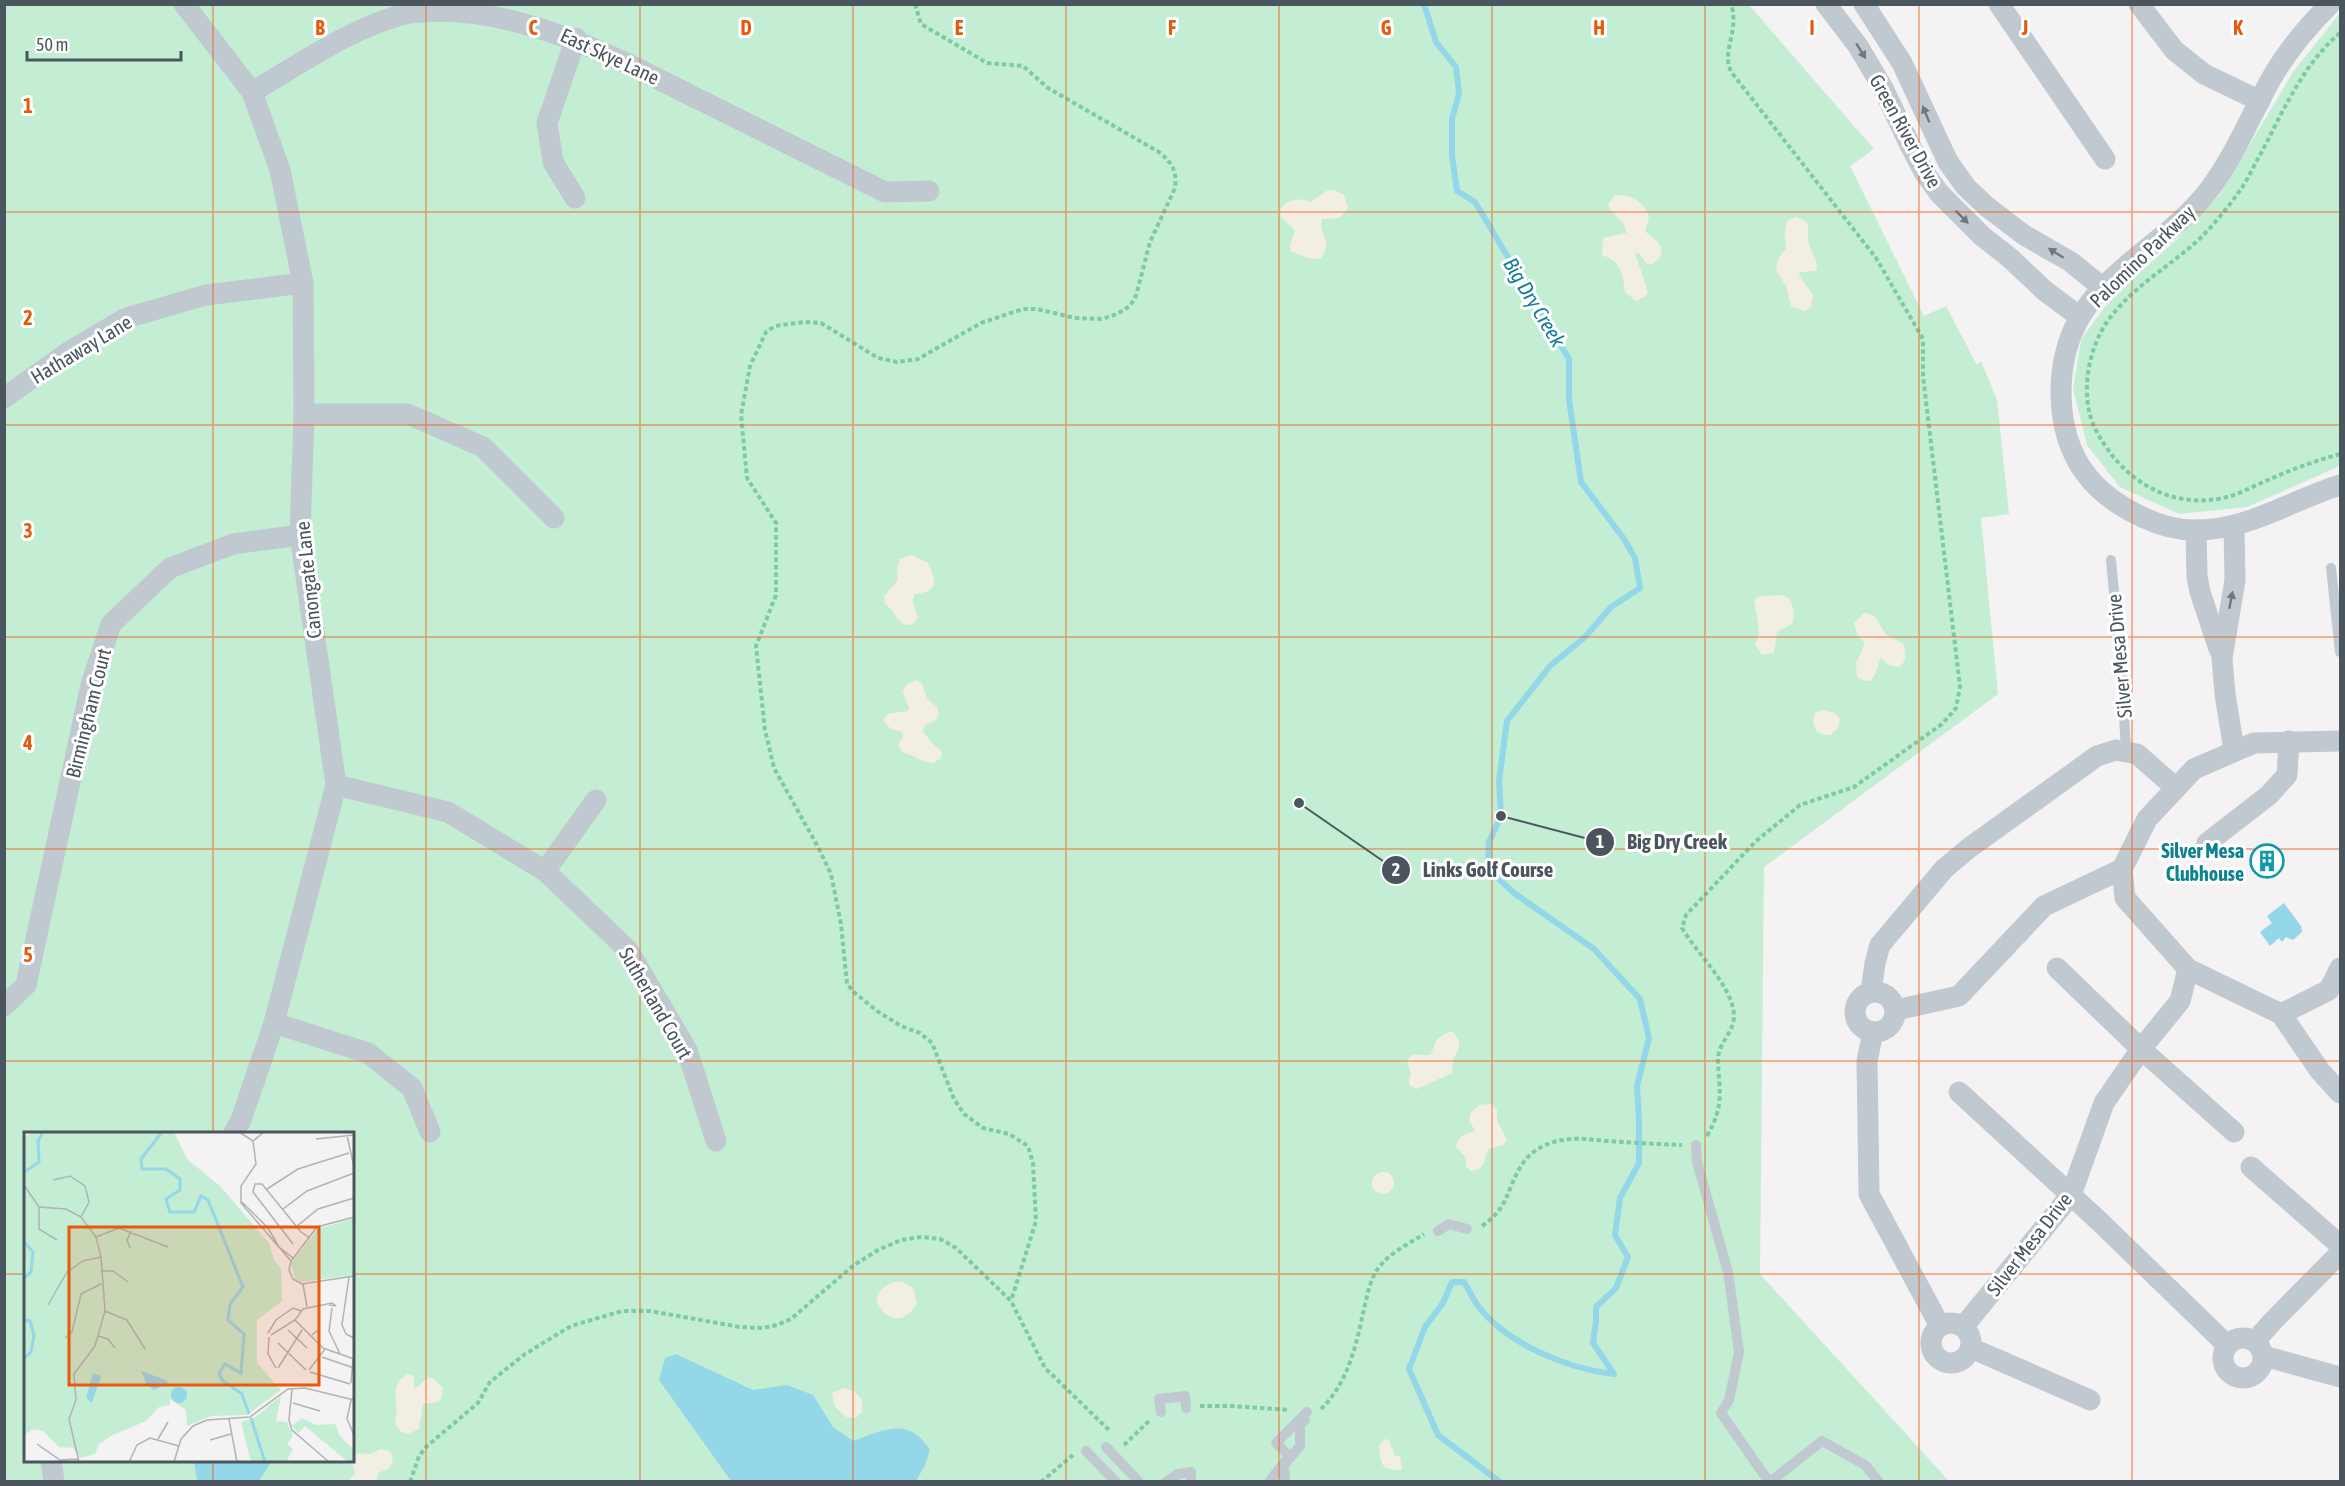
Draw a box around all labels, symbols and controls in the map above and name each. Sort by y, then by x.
text: B [315,16,325,39]
text: C [529,16,538,39]
text: D [740,16,752,39]
text: E [955,16,964,39]
text: F [1168,16,1176,39]
text: G [1381,16,1392,39]
text: H [1593,16,1605,39]
text: I [1809,16,1815,39]
text: J [2021,16,2028,39]
text: K [2233,16,2243,39]
street label: East Skye Lane [557,23,663,89]
scale bar [27,24,182,62]
text: 50 m [36,34,68,55]
one-way arrow [1855,43,1867,59]
street label: Green River Drive [1865,70,1947,192]
text: 1 [23,94,33,117]
one-way arrow [1921,105,1931,123]
street label: Palomino Parkway [2085,200,2199,312]
one-way arrow [1954,210,1969,224]
one-way arrow [2048,248,2064,259]
water label: Big Dry Creek [1499,253,1571,352]
text: 2 [23,306,33,329]
street label: Hathaway Lane [26,310,136,388]
text: 3 [23,519,33,542]
street label: Canongate Lane [290,520,326,640]
one-way arrow [2227,591,2236,610]
street label: Silver Mesa Drive [2102,593,2136,719]
street label: Birmingham Court [61,645,115,780]
text: 4 [22,731,33,754]
callout: Big Dry Creek [1585,822,1739,861]
text: Big Dry Creek [1627,829,1728,853]
text: 1 [1596,831,1604,852]
place label: Silver Mesa Clubhouse [2161,839,2244,885]
building icon: Silver Mesa Clubhouse [2249,843,2285,879]
callout: Links Golf Course [1381,850,1565,889]
text: Links Golf Course [1423,857,1553,881]
text: 2 [1392,859,1400,880]
text: 5 [23,943,33,966]
street label: Sutherland Court [615,943,697,1063]
inset map [24,1132,354,1462]
street label: Silver Mesa Drive [1982,1188,2076,1300]

